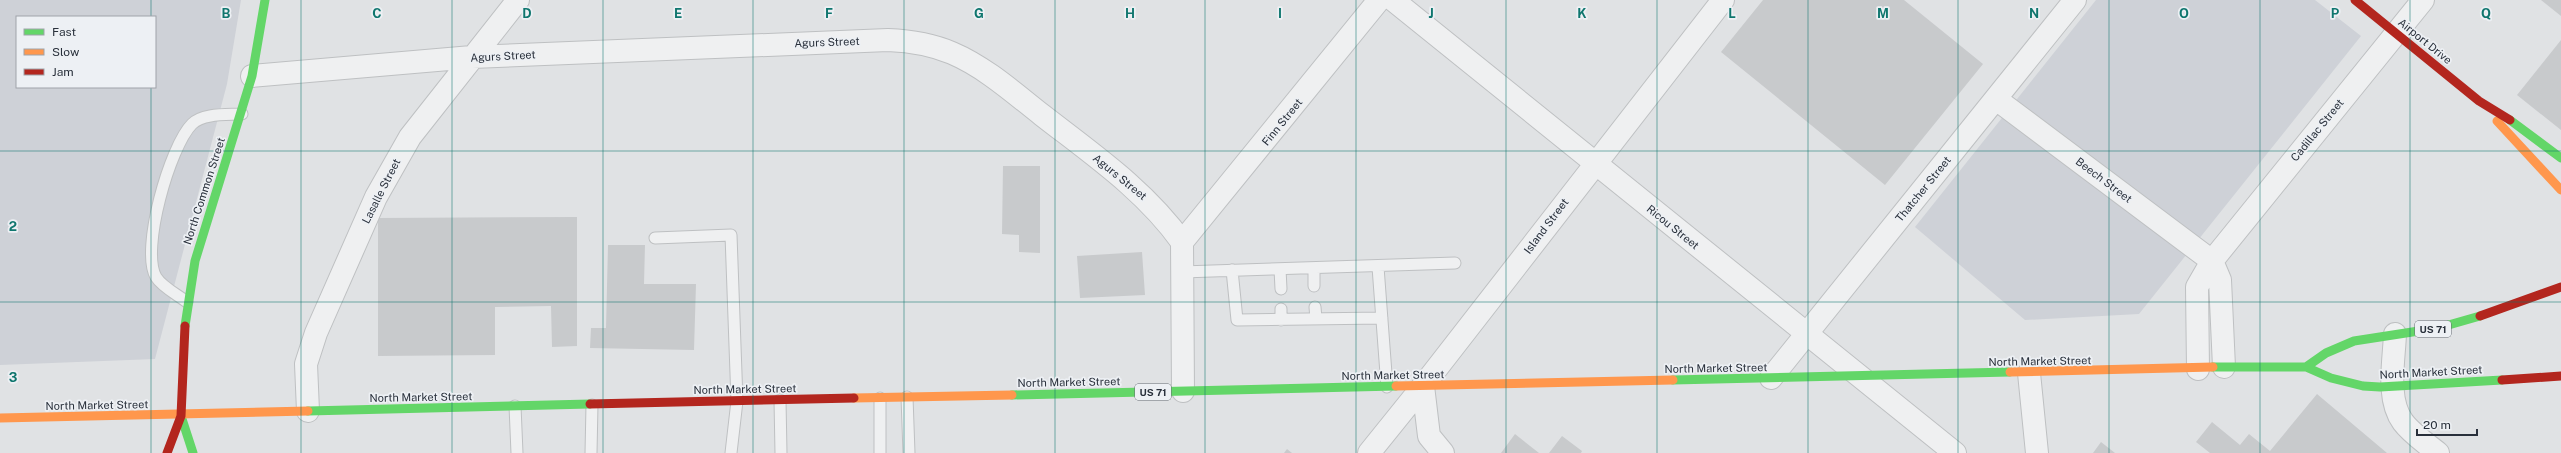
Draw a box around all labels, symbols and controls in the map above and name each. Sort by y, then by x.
text: B [222,6,231,21]
text: C [372,6,382,21]
text: D [522,6,532,21]
text: E [674,6,682,21]
text: F [825,6,833,21]
text: G [974,6,984,21]
text: H [1125,6,1135,21]
text: I [1278,6,1282,21]
text: J [1428,6,1434,21]
text: K [1577,6,1587,21]
text: L [1728,6,1736,21]
text: M [1877,6,1889,21]
text: N [2029,6,2039,21]
text: O [2179,6,2189,21]
text: P [2331,6,2340,21]
text: Q [2481,6,2491,21]
legend [16,16,156,88]
street label: Airport Drive [2396,16,2454,66]
text: Fast [52,25,77,39]
street label: Agurs Street [794,35,860,49]
text: Slow [52,45,80,59]
street label: Agurs Street [470,48,536,64]
text: Jam [52,65,74,79]
street label: Finn Street [1259,96,1305,148]
street label: Cadillac Street [2288,97,2346,163]
street label: North Common Street [181,136,227,246]
street label: Agurs Street [1091,152,1149,202]
street label: Thatcher Street [1893,154,1953,224]
street label: Beech Street [2074,155,2134,205]
street label: Lasalle Street [360,157,402,225]
street label: Island Street [1521,196,1571,256]
street label: Ricou Street [1645,202,1701,252]
text: 2 [9,219,17,234]
road number: US 71 [2415,321,2451,337]
street label: North Market Street [1988,354,2092,368]
street label: North Market Street [1664,361,1768,375]
street label: North Market Street [2379,363,2483,381]
street label: North Market Street [1341,368,1445,382]
text: 3 [9,370,18,385]
street label: North Market Street [1017,375,1121,389]
street label: North Market Street [693,382,797,396]
road number: US 71 [1135,384,1171,400]
street label: North Market Street [369,390,473,404]
street label: North Market Street [45,398,149,412]
scale bar [2417,411,2477,437]
text: 20 m [2423,418,2451,432]

